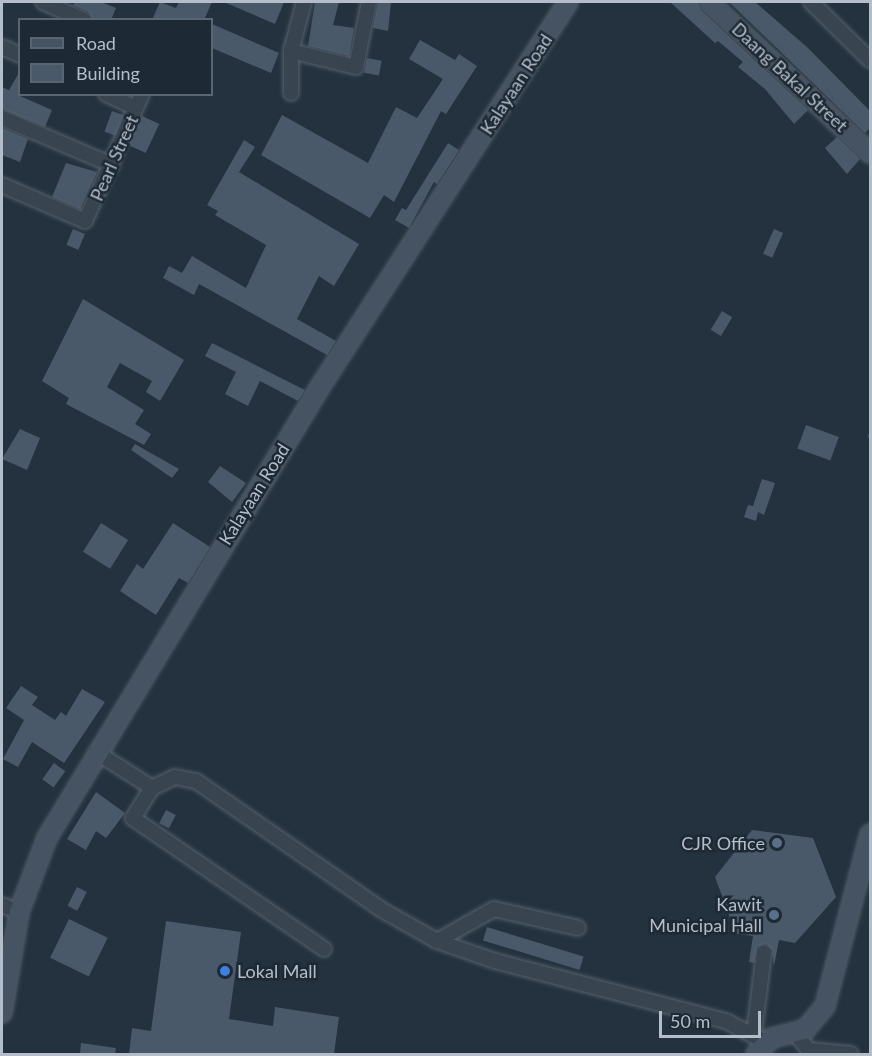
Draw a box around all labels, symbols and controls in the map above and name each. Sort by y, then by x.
legend [18,18,213,96]
street label: Daang Bakal Street [728,18,852,136]
street label: Kalayaan Road [476,30,556,138]
text: Road [76,32,116,54]
text: Building [76,62,140,84]
street label: Pearl Street [86,112,142,204]
street label: Kalayaan Road [214,439,294,549]
place label: CJR Office [681,832,765,854]
marker: CJR Office [770,836,784,850]
place label: Kawit Municipal Hall [649,894,762,936]
marker: Kawit Municipal Hall [767,908,781,922]
place label: Lokal Mall [237,960,317,982]
marker: Lokal Mall [218,964,232,978]
scale bar [662,999,764,1037]
text: 50 m [670,1010,710,1032]

